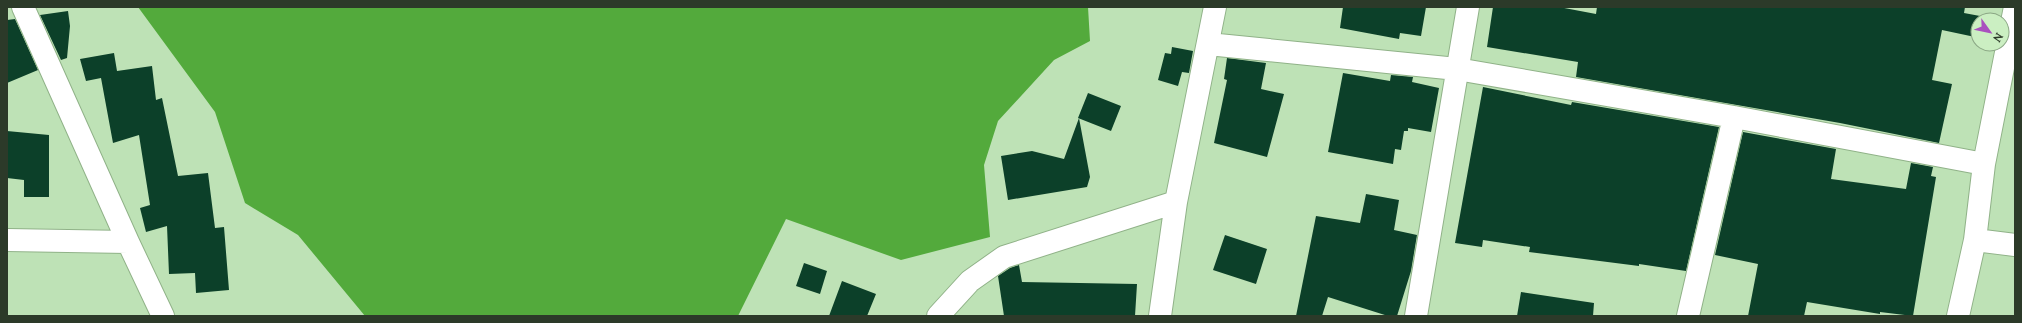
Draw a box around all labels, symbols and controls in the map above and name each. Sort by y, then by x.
north arrow [1970,12,2010,52]
text: N [1990,30,2007,45]

